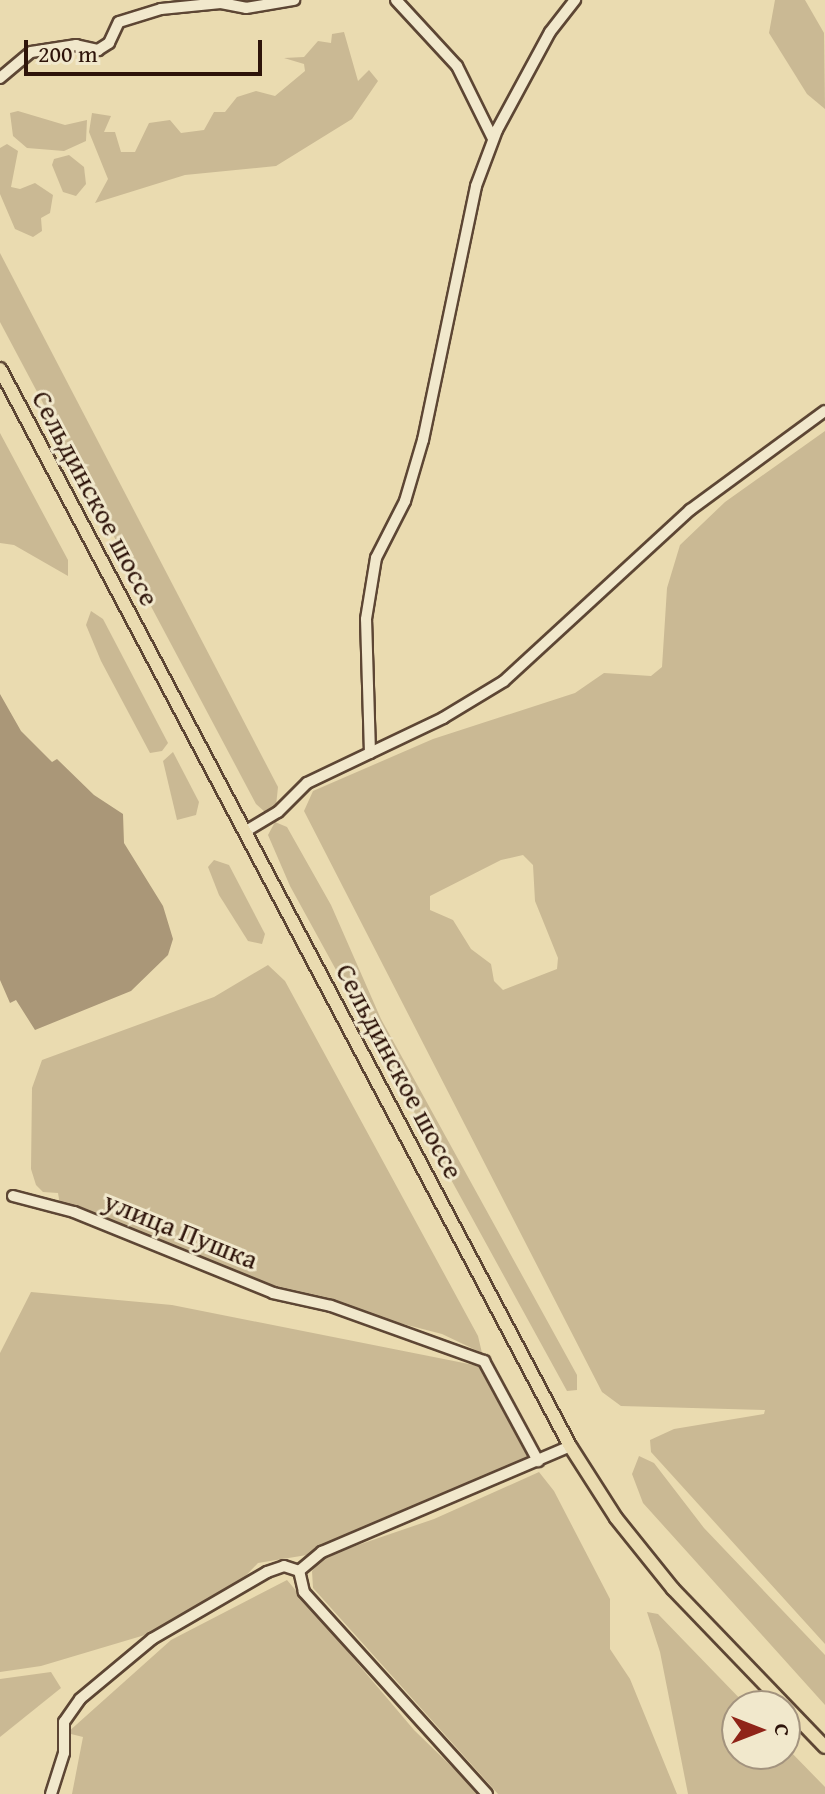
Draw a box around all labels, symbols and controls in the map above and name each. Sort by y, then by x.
scale bar [28,24,266,74]
text: 200 m [38,36,98,71]
street label: Сельдинское шоссе [25,385,167,611]
street label: Сельдинское шоссе [329,958,471,1184]
street label: улица Пушка [99,1184,263,1276]
north arrow [721,1690,801,1770]
text: С [767,1724,799,1736]

